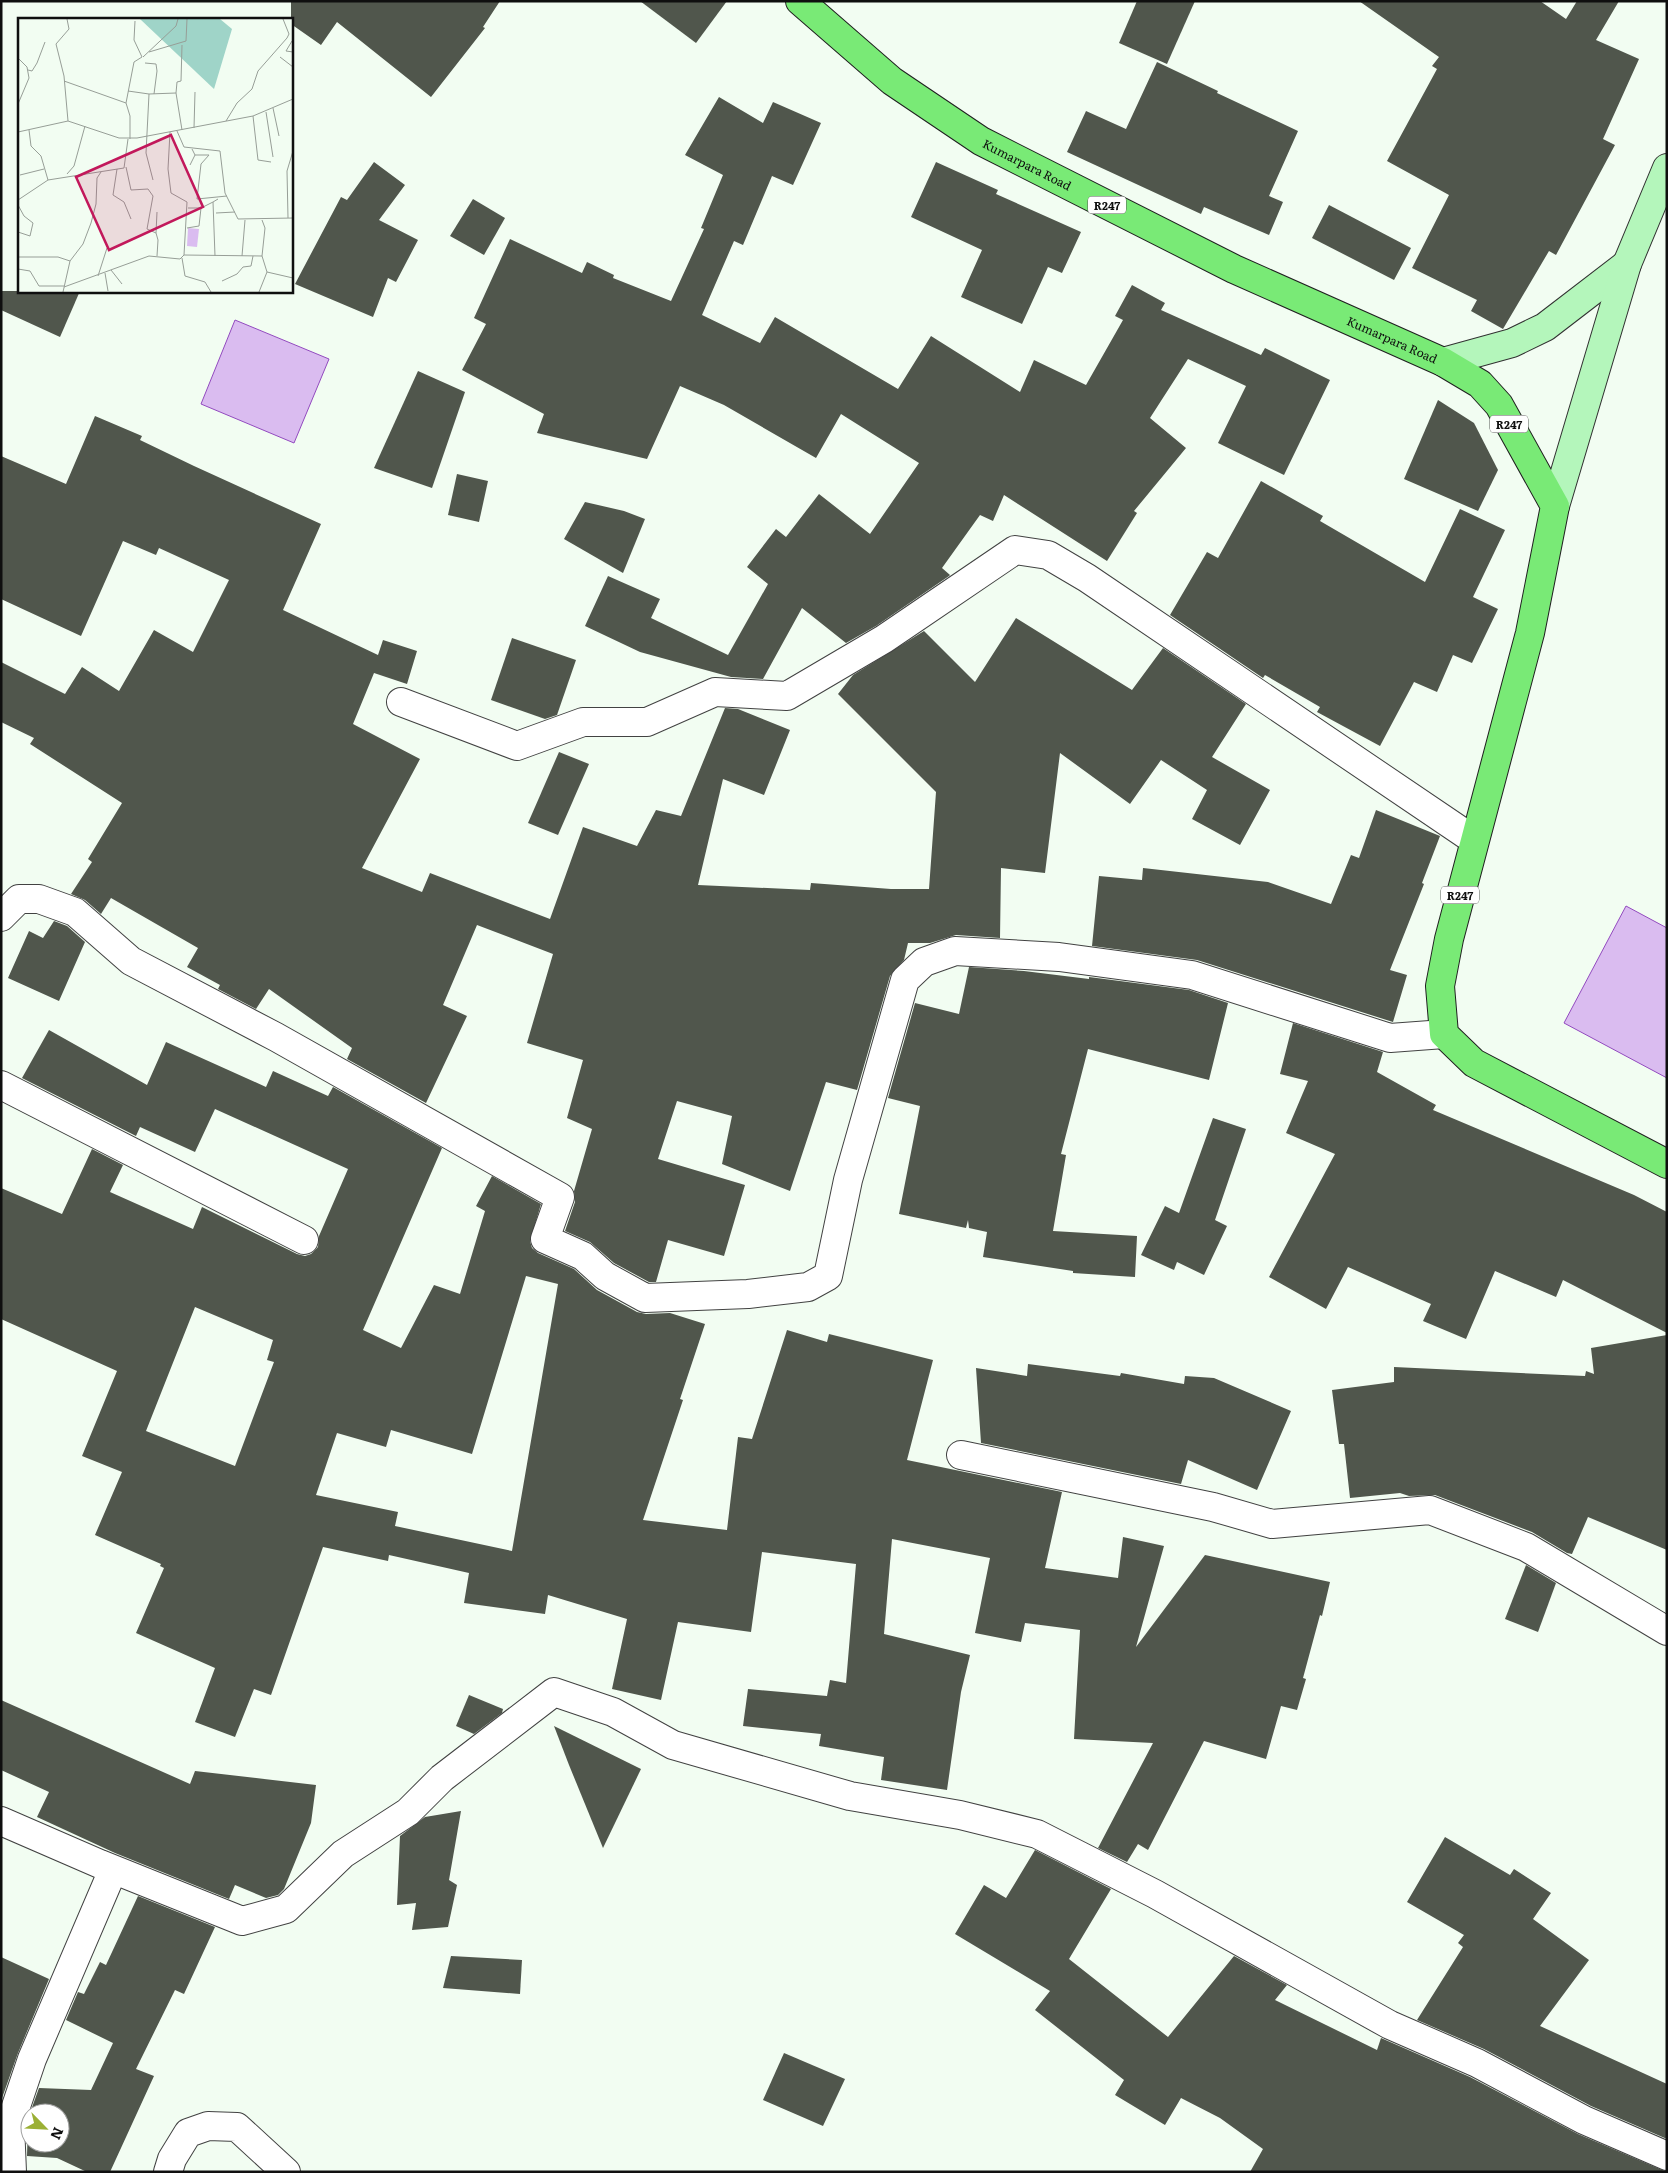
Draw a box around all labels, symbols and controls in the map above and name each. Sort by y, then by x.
inset map [18,18,292,292]
street label: Kumarpara Road [980,134,1075,195]
road number: R247 [1088,196,1126,214]
street label: Kumarpara Road [1344,311,1441,368]
road number: R247 [1490,416,1528,432]
road number: R247 [1441,886,1479,904]
north arrow [20,2103,70,2153]
text: N [46,2124,69,2143]

